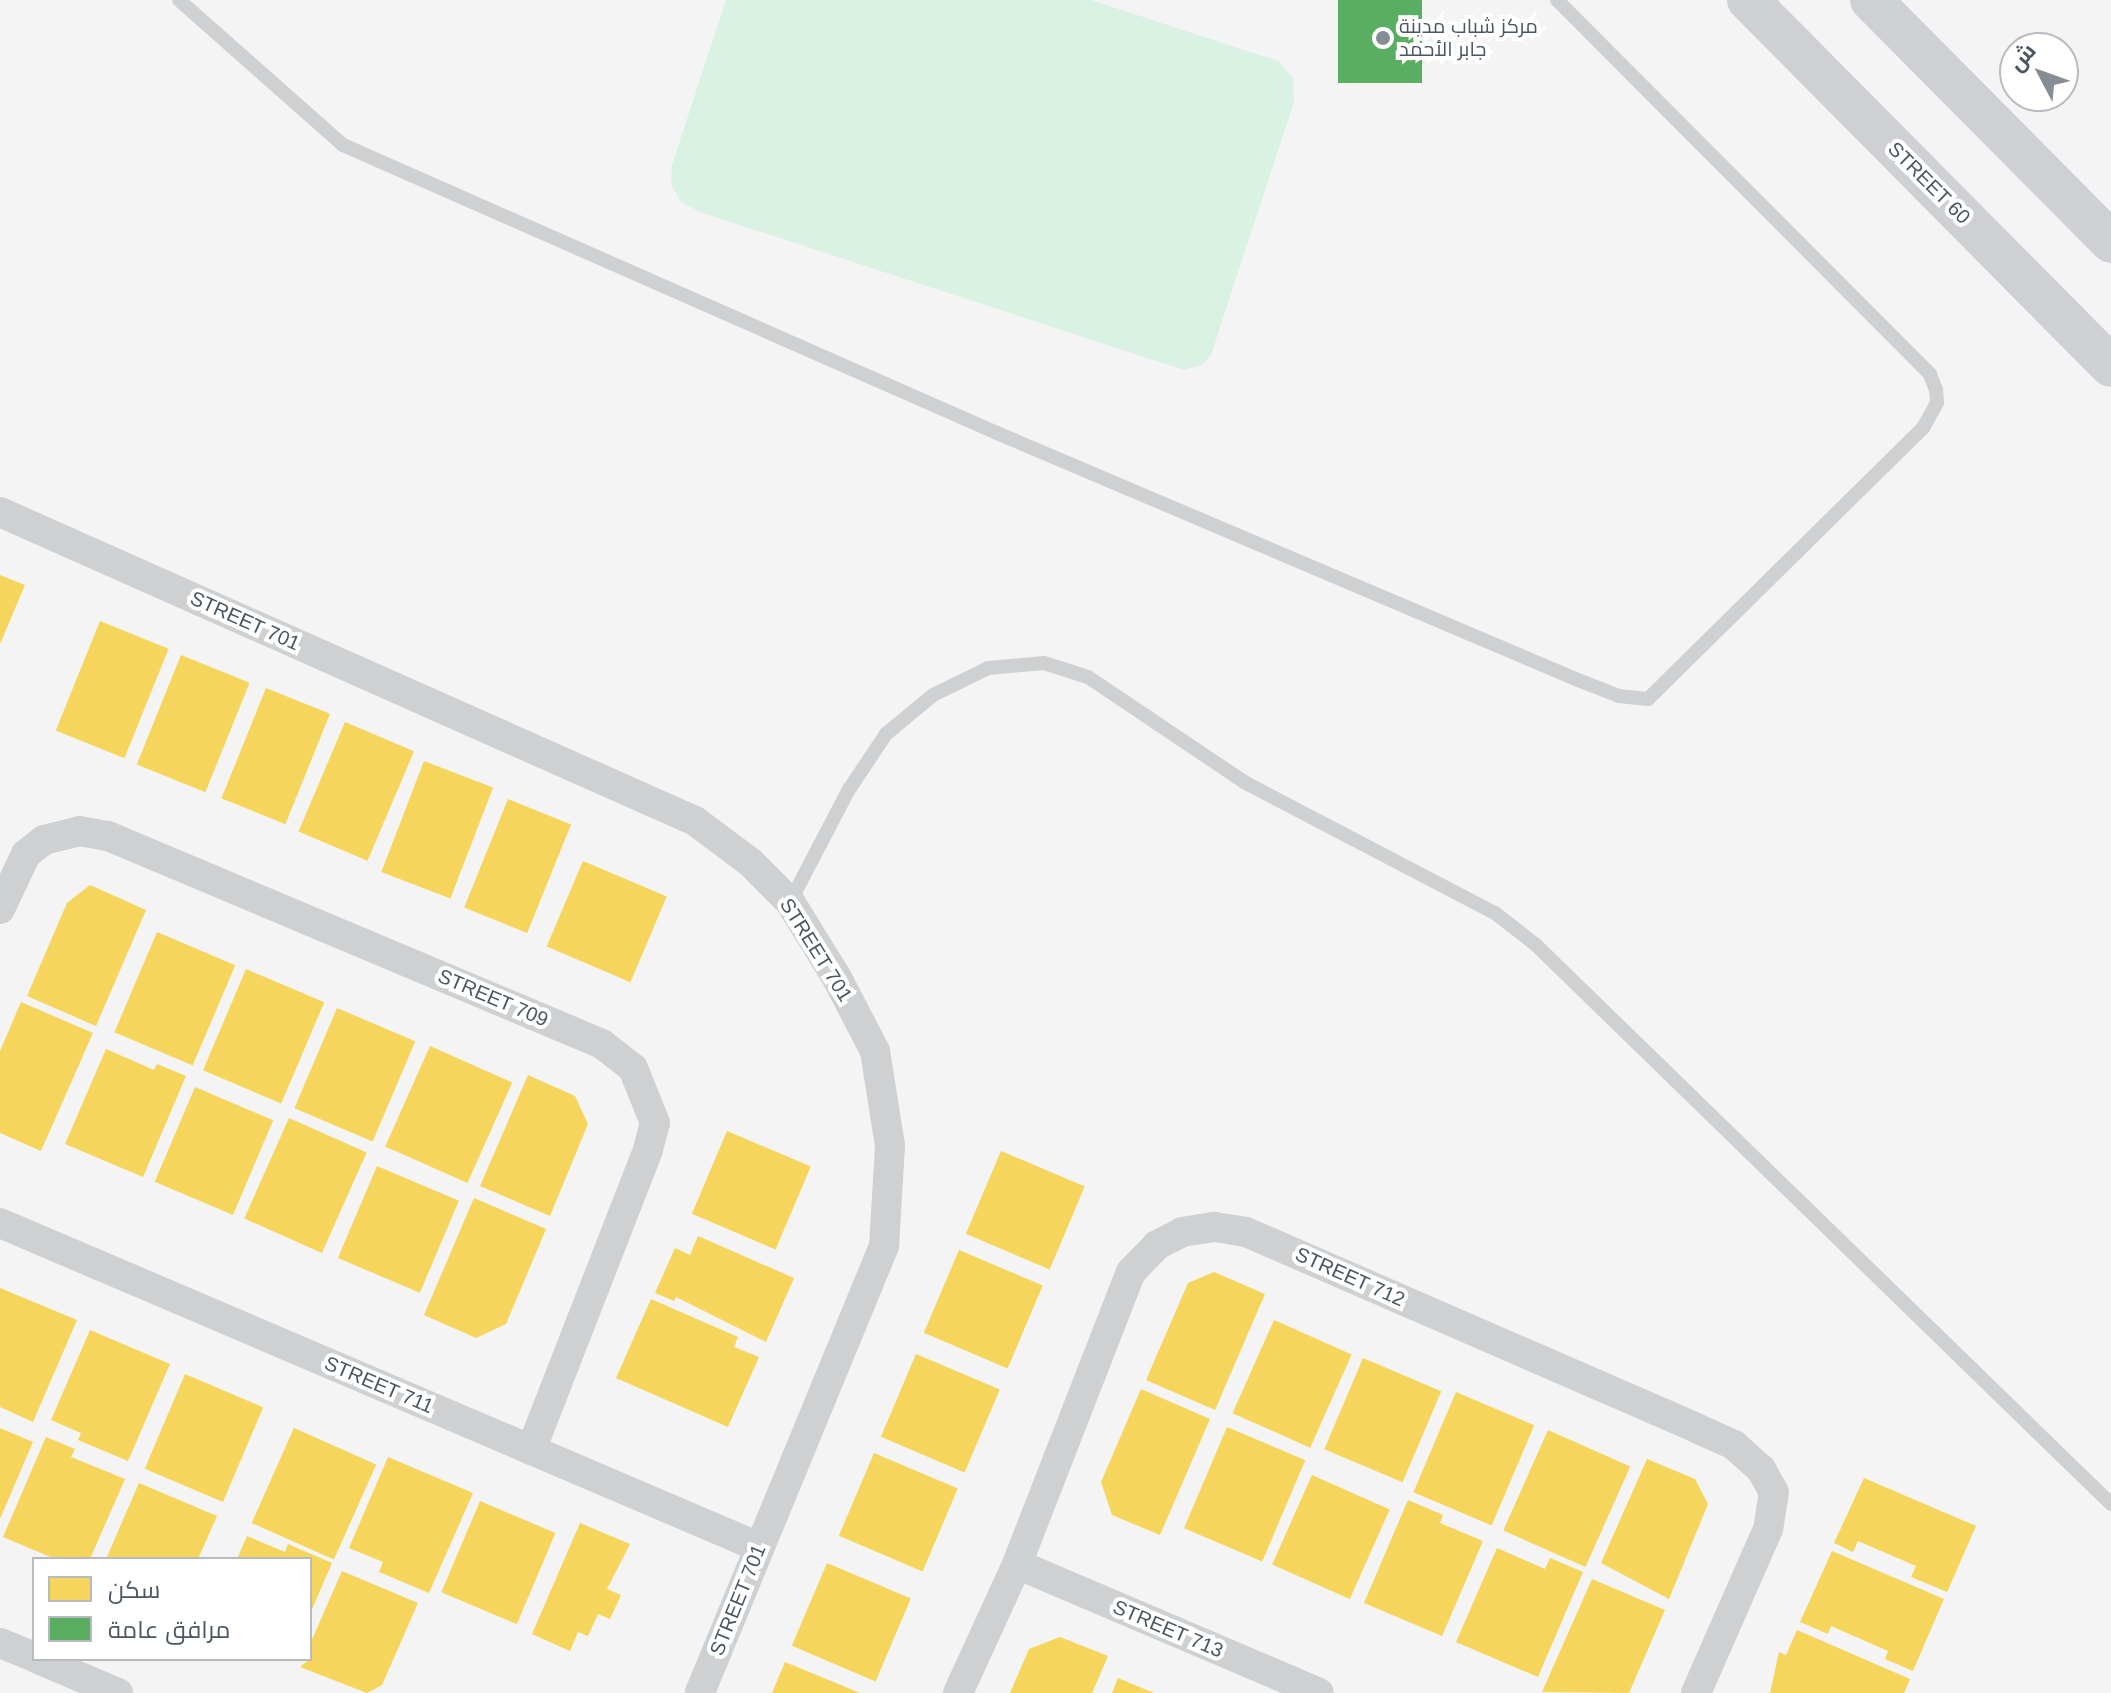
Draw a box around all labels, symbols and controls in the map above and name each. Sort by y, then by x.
place label: مركز شباب مدينة جابر الأحمد [1399,14,1538,61]
marker: مركز شباب مدينة جابر الأحمد [1374,29,1392,47]
north arrow [1999,32,2079,112]
text: ش [2003,38,2041,76]
street label: STREET 60 [1883,137,1975,229]
street label: STREET 701 [186,586,304,656]
street label: STREET 701 [775,894,857,1006]
street label: STREET 709 [434,964,552,1032]
street label: STREET 712 [1291,1242,1409,1312]
street label: STREET 711 [321,1351,437,1419]
street label: STREET 701 [705,1541,771,1659]
legend [32,1557,312,1661]
text: سكن [108,1576,160,1603]
street label: STREET 713 [1109,1595,1227,1663]
text: مرافق عامة [108,1616,230,1643]

